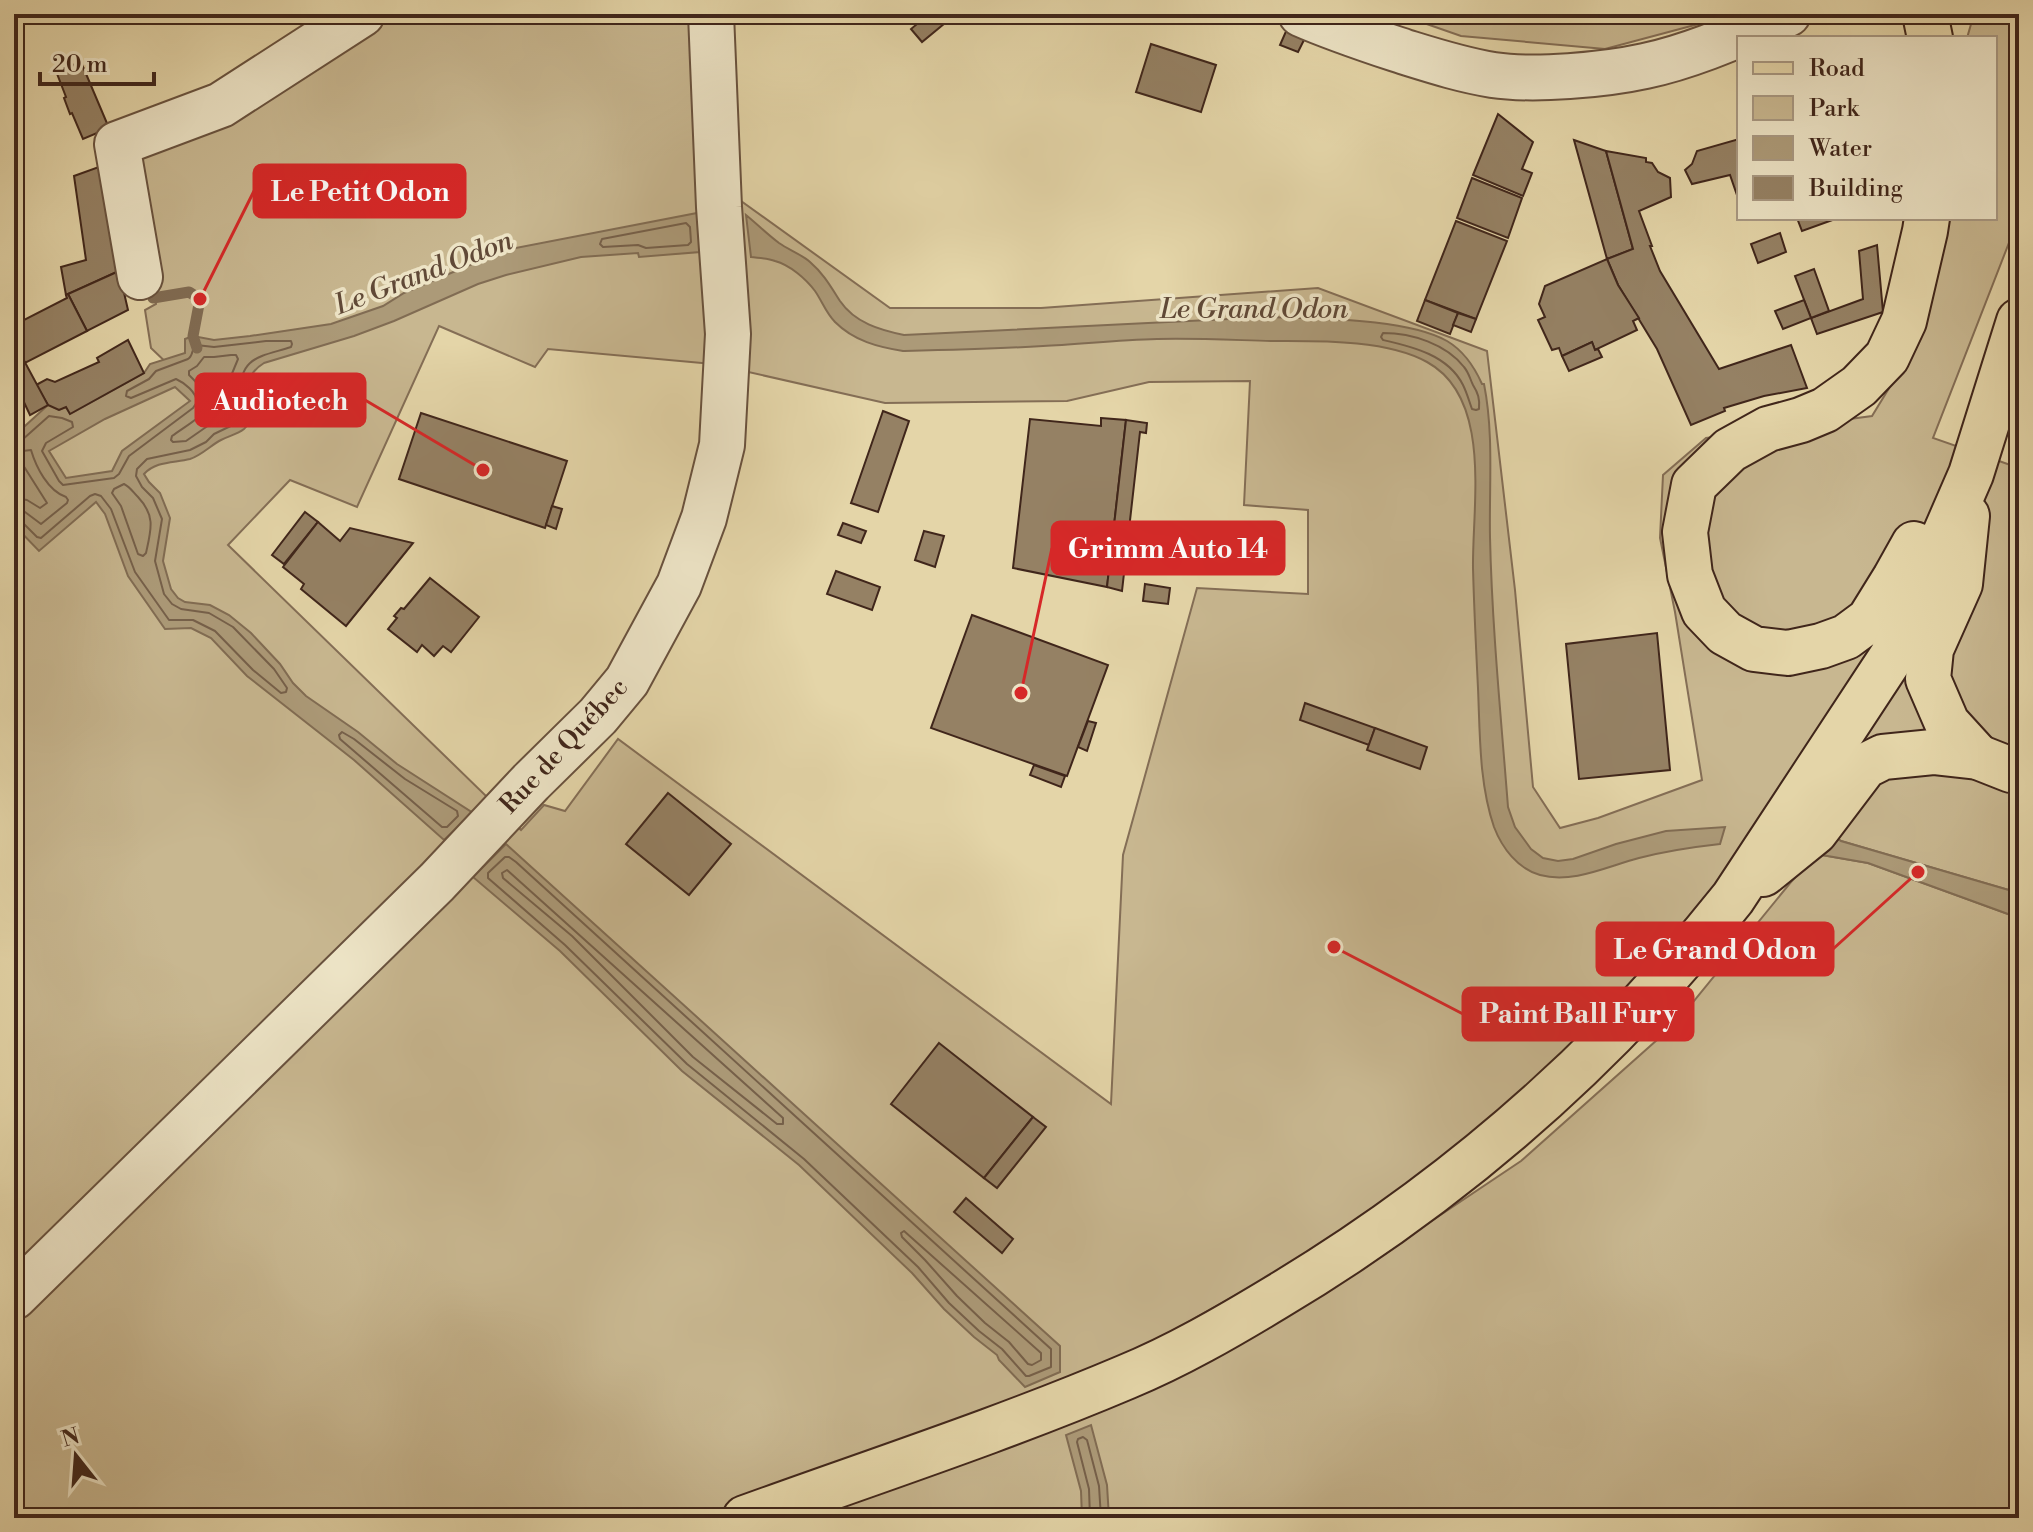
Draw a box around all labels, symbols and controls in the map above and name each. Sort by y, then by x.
scale bar [40,36,154,86]
legend [1737,36,1997,220]
text: 20 m [52,50,108,80]
text: Road [1809,54,1865,84]
text: Park [1809,94,1860,124]
text: Water [1808,134,1872,164]
callout: Le Petit Odon [254,165,465,217]
text: Building [1808,174,1903,204]
text: Le Petit Odon [270,175,450,210]
water label: Le Grand Odon [329,223,518,323]
water label: Le Grand Odon [1159,292,1348,327]
callout: Audiotech [196,374,365,426]
text: Audiotech [211,384,348,419]
callout: Grimm Auto 14 [1052,522,1284,574]
text: Grimm Auto 14 [1068,532,1268,567]
street label: Rue de Québec [493,672,635,820]
callout: Le Grand Odon [1597,923,1833,975]
text: Le Grand Odon [1613,933,1817,968]
callout: Paint Ball Fury [1463,988,1693,1040]
text: Paint Ball Fury [1479,997,1678,1032]
north arrow [36,1416,116,1496]
text: N [58,1423,83,1454]

